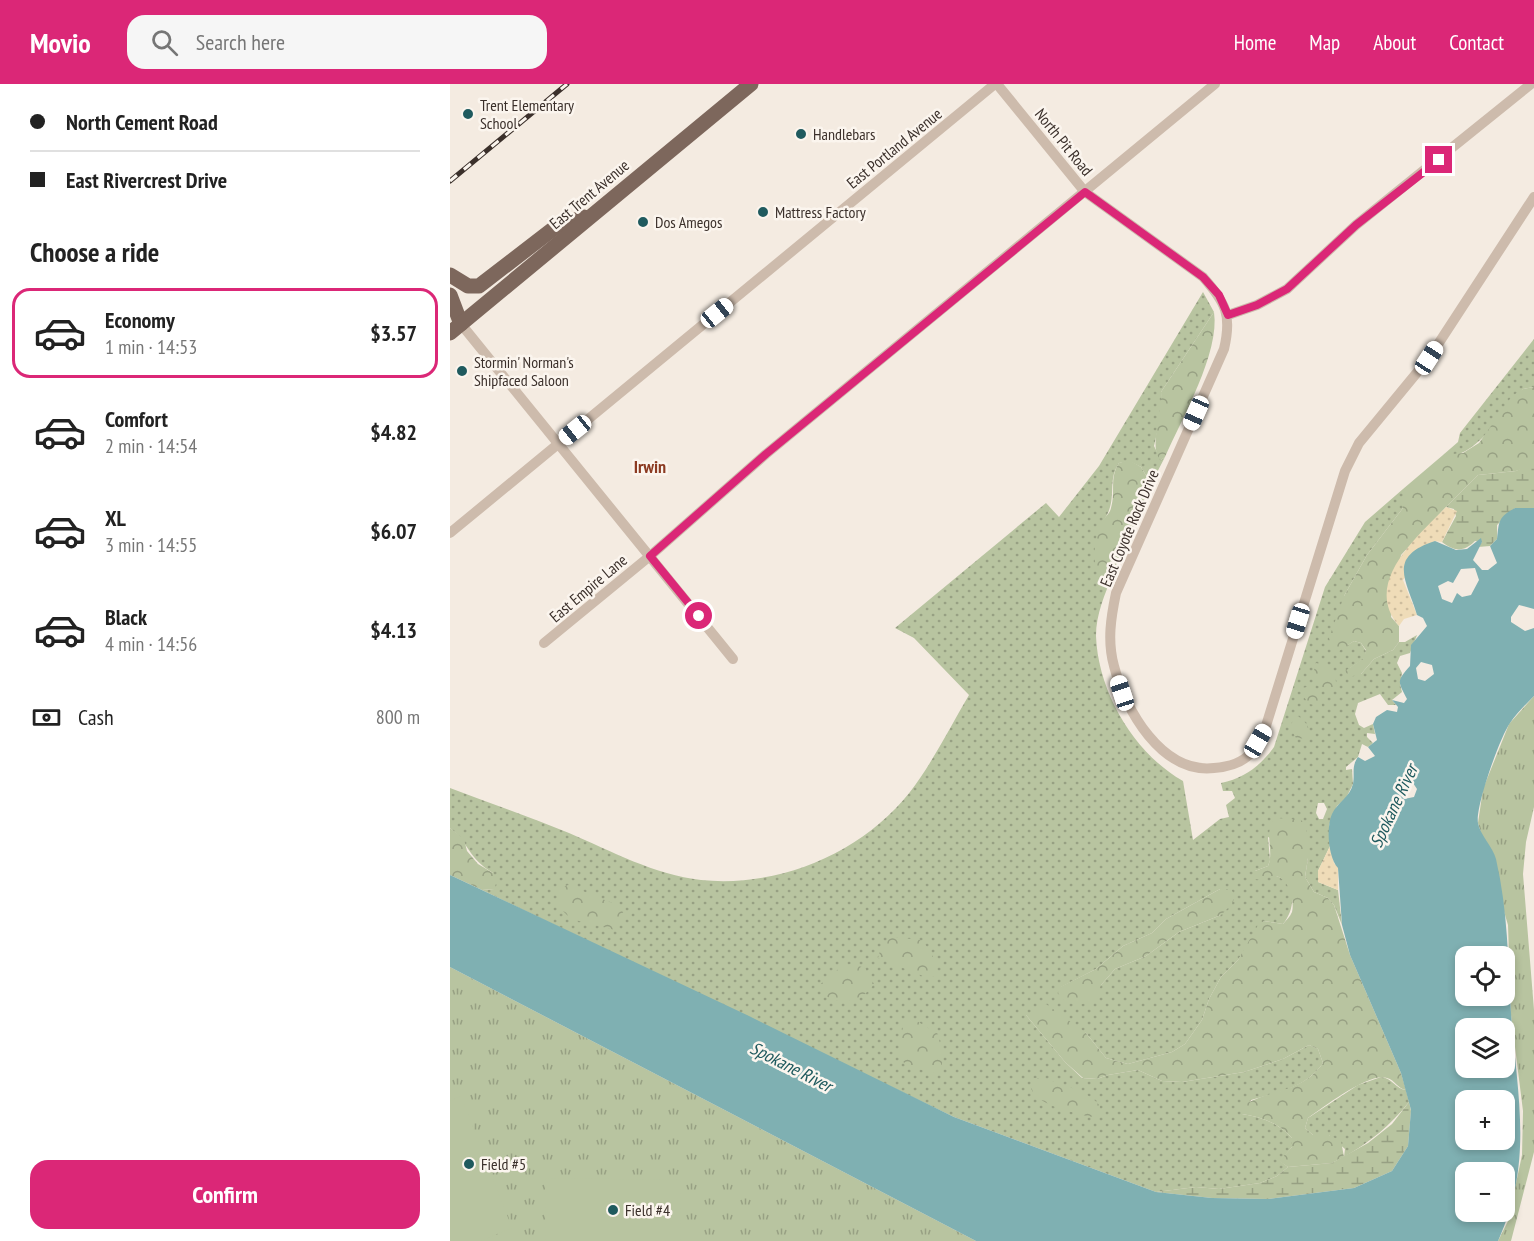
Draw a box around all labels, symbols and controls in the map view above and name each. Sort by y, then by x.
search box [127,15,547,69]
text: Movio [30,24,91,61]
icon: search [148,26,181,59]
text: Search here [196,28,285,56]
text: Home [1234,29,1276,56]
text: Map [1309,29,1340,56]
text: About [1373,29,1416,56]
text: Contact [1449,29,1504,56]
place label: Trent Elementary School [480,95,574,133]
street label: East Portland Avenue [842,103,946,193]
street label: North Pit Road [1031,104,1097,180]
marker: Trent Elementary School [461,107,475,121]
text: North Cement Road [66,108,218,136]
place label: Handlebars [813,124,875,144]
marker: Handlebars [794,127,808,141]
route end [1425,146,1452,173]
street label: East Trent Avenue [545,155,633,233]
text: East Rivercrest Drive [66,166,227,194]
place label: Mattress Factory [775,202,866,222]
marker: Mattress Factory [756,205,770,219]
place label: Dos Amegos [655,212,722,232]
marker: Dos Amegos [636,215,650,229]
text: Choose a ride [30,235,159,269]
car [697,295,737,331]
icon: car [33,306,87,360]
text: Economy [105,306,175,334]
text: $3.57 [370,319,417,347]
text: 1 min · 14:53 [105,334,197,360]
car [1412,338,1446,378]
place label: Stormin' Norman's Shipfaced Saloon [474,352,574,390]
marker: Stormin' Norman's Shipfaced Saloon [455,364,469,378]
car [1180,393,1212,433]
icon: car [33,405,87,459]
text: Comfort [105,405,168,433]
car [555,412,595,448]
text: $4.82 [370,418,417,446]
text: 2 min · 14:54 [105,433,197,459]
district label: Irwin [634,455,666,478]
street label: East Coyote Rock Drive [1095,466,1163,590]
icon: car [33,504,87,558]
text: XL [105,504,126,532]
text: $6.07 [370,517,417,545]
text: 3 min · 14:55 [105,532,197,558]
street label: East Empire Lane [545,550,631,626]
car [1284,601,1312,641]
route start [685,602,712,629]
icon: car [33,603,87,657]
text: Black [105,603,147,631]
text: $4.13 [370,616,417,644]
text: 4 min · 14:56 [105,631,197,657]
car [1108,673,1136,713]
icon: cash [30,701,63,734]
text: Cash [78,703,114,731]
text: 800 m [376,704,420,730]
car [1241,721,1275,761]
water label: Spokane River [1364,758,1424,851]
map controls [1455,946,1515,1222]
button: locate [1455,946,1515,1006]
button: layers [1455,1018,1515,1078]
water label: Spokane River [747,1036,839,1098]
button: + [1455,1090,1515,1150]
place label: Field #5 [481,1154,526,1174]
marker: Field #5 [462,1157,476,1171]
button: Confirm [30,1160,420,1229]
button: − [1455,1162,1515,1222]
place label: Field #4 [625,1200,670,1220]
marker: Field #4 [606,1203,620,1217]

